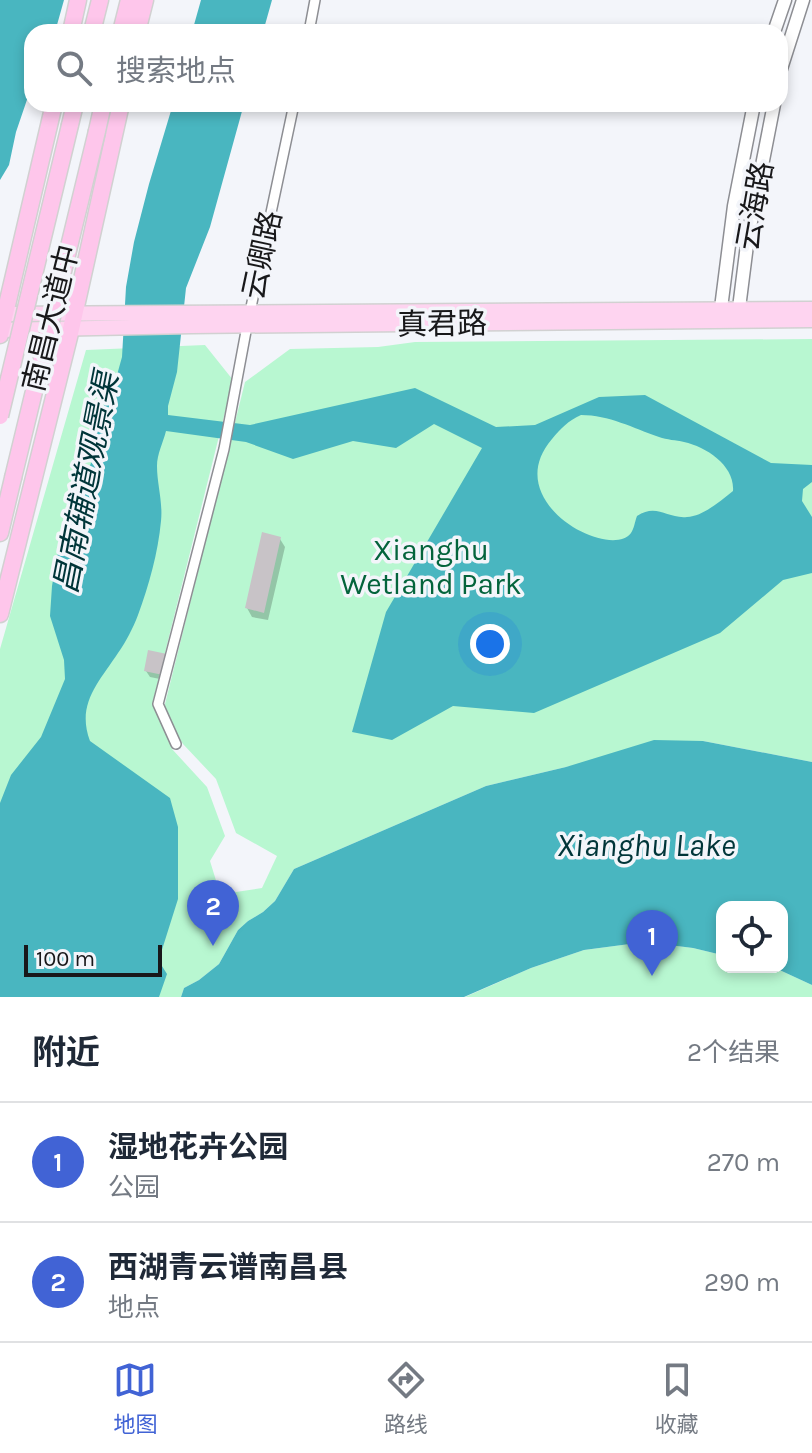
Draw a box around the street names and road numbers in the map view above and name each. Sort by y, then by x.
street label: 云海路 [729,159,781,253]
street label: 云卿路 [235,207,289,303]
street label: 南昌大道中 [15,241,87,395]
street label: 真君路 [397,305,487,343]

